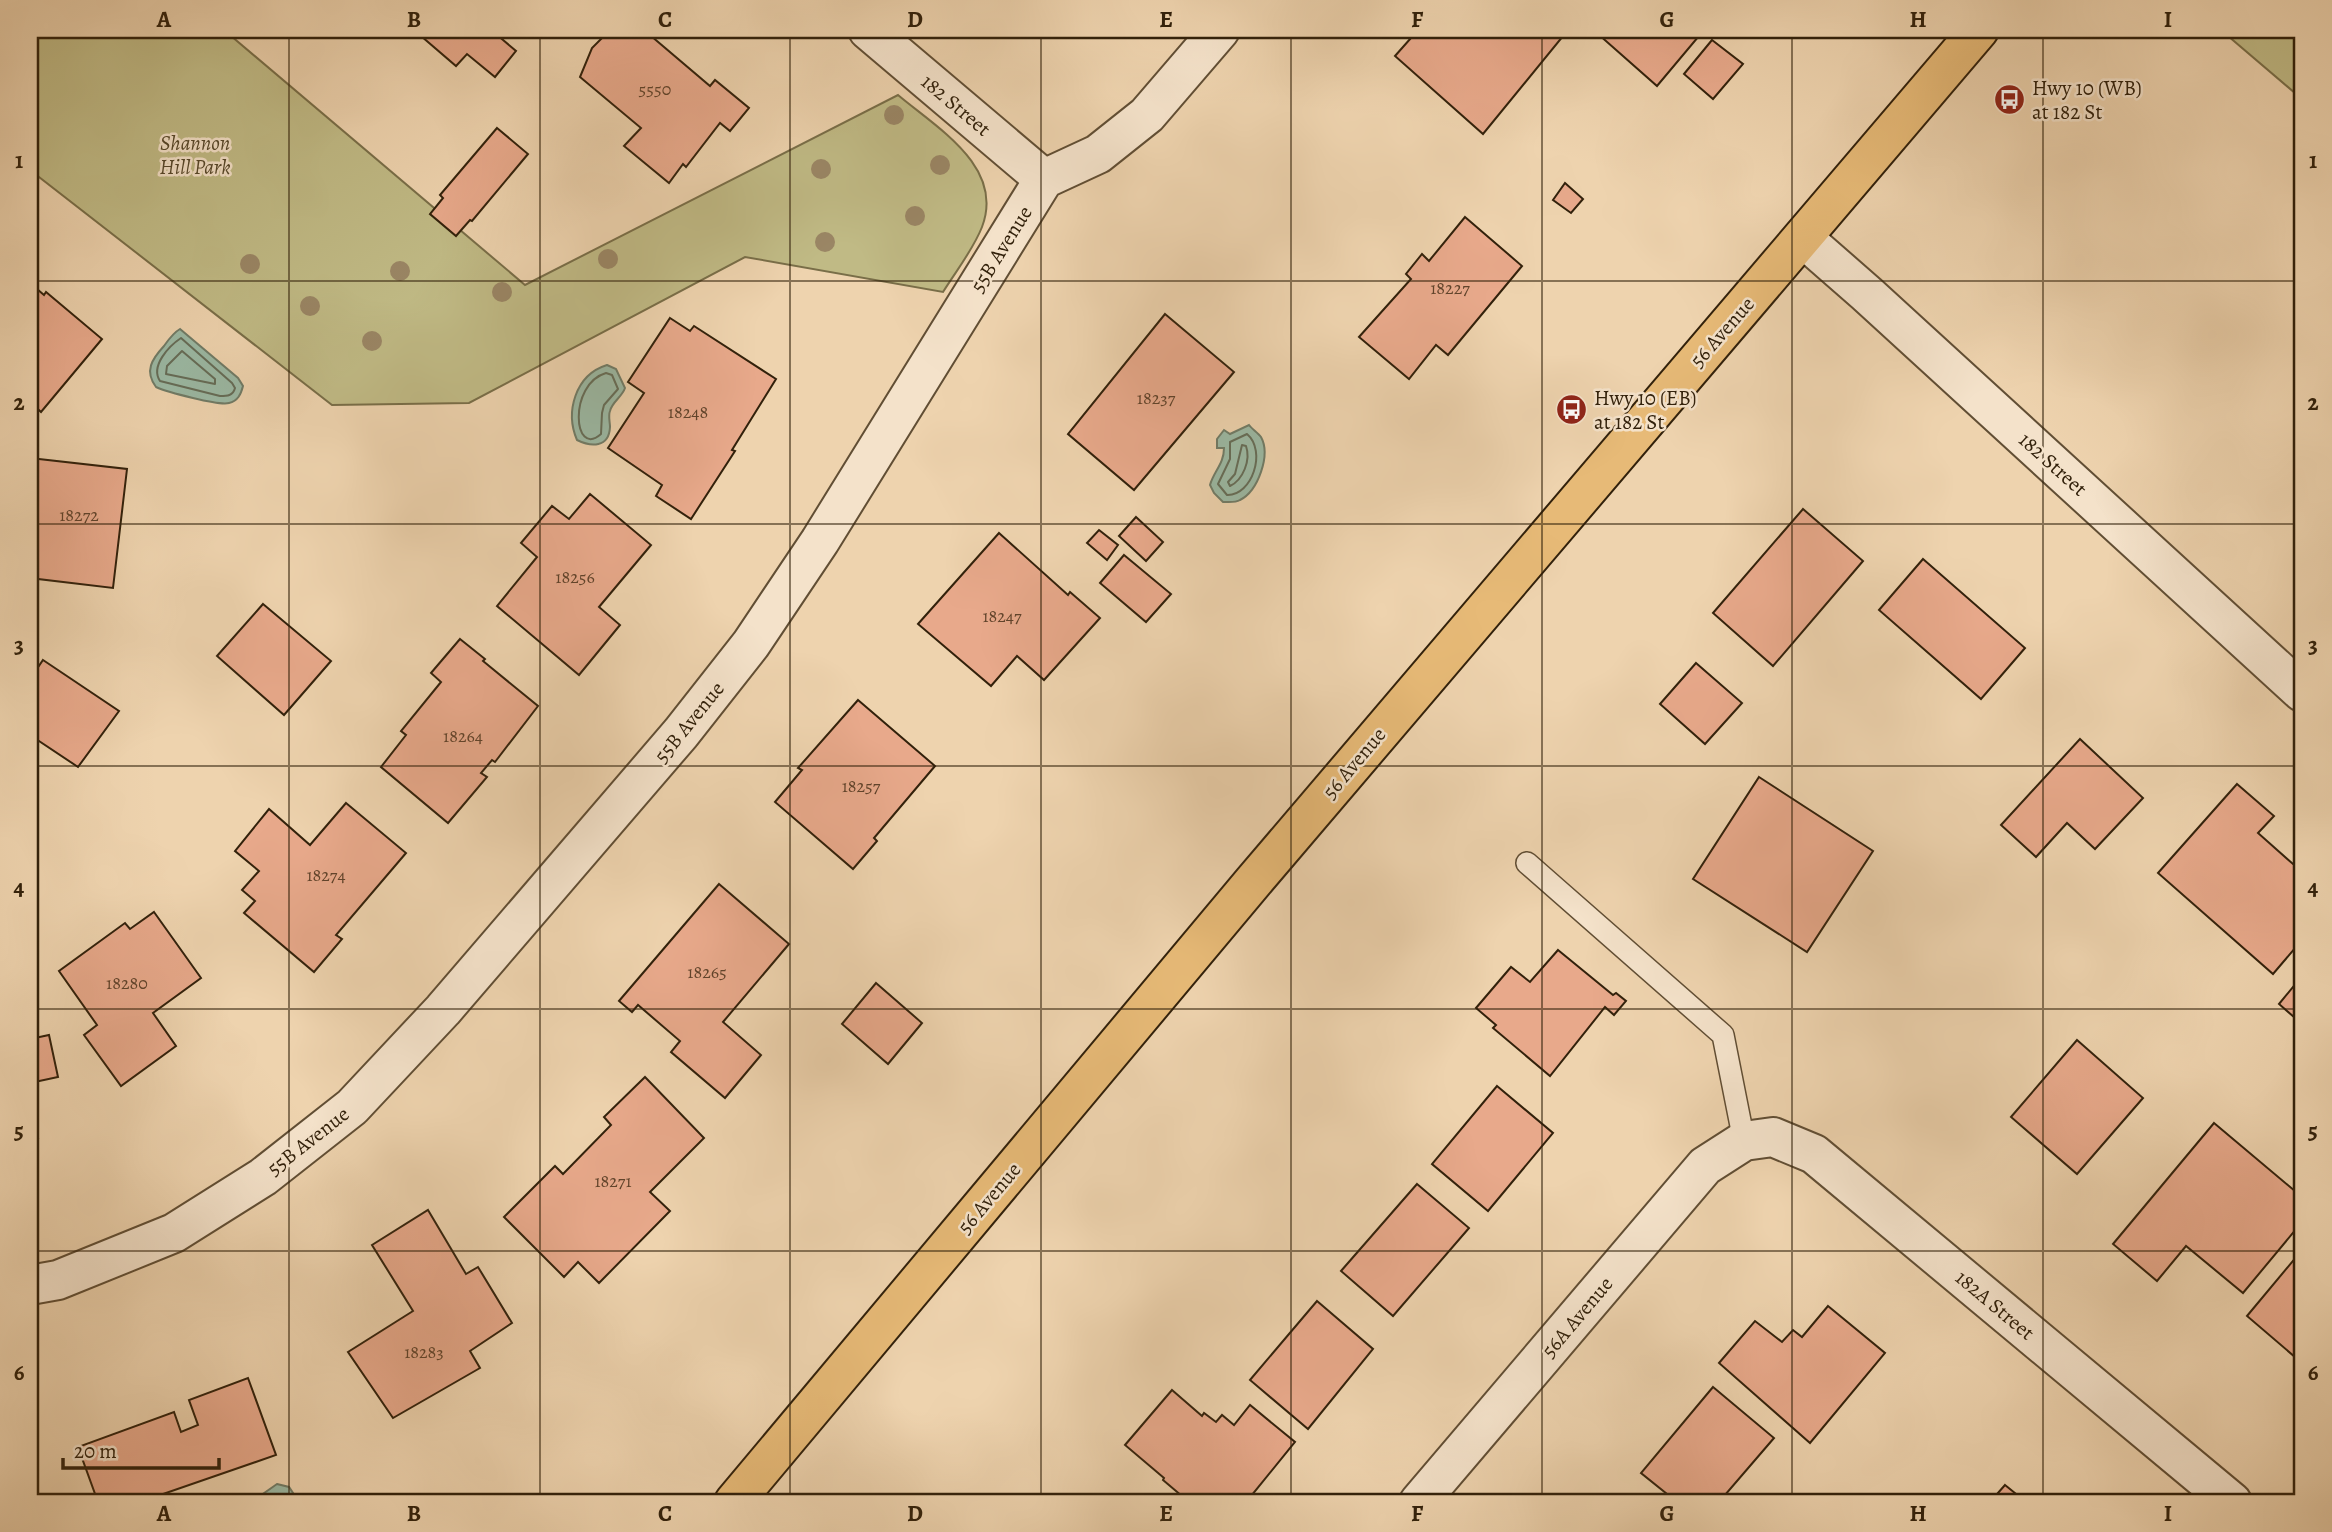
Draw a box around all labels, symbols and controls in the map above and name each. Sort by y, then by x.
text: A [156,4,172,35]
text: B [407,4,421,35]
text: C [658,4,672,35]
text: D [907,4,923,35]
text: E [1159,4,1173,35]
text: F [1411,4,1424,35]
text: G [1659,4,1675,35]
text: H [1909,4,1927,35]
text: I [2164,4,2172,35]
street label: 182 Street [915,68,997,142]
place label: Hwy 10 (WB) at 182 St [2032,74,2142,126]
house number: 5550 [639,77,671,101]
bus stop icon: Hwy 10 (WB) at 182 St [1992,83,2026,117]
park label: Shannon Hill Park [159,129,231,181]
text: 1 [15,145,23,176]
text: 1 [2309,145,2317,176]
street label: 55B Avenue [963,200,1039,298]
house number: 18227 [1430,276,1470,300]
street label: 56 Avenue [1683,291,1761,373]
place label: Hwy 10 (EB) at 182 St [1594,384,1697,436]
house number: 18237 [1137,386,1176,410]
text: 2 [13,387,25,418]
text: 2 [2307,387,2319,418]
bus stop icon: Hwy 10 (EB) at 182 St [1554,393,1588,427]
house number: 18248 [668,400,708,424]
street label: 182 Street [2013,426,2093,502]
house number: 18272 [59,503,99,527]
house number: 18256 [555,565,595,589]
house number: 18247 [982,604,1022,628]
text: 3 [14,630,24,661]
text: 3 [2308,630,2318,661]
street label: 55B Avenue [648,675,730,769]
street label: 56 Avenue [1316,721,1392,805]
house number: 18264 [443,724,483,748]
house number: 18257 [842,774,881,798]
house number: 18274 [306,863,346,887]
text: 4 [14,872,25,903]
text: 4 [2308,872,2319,903]
house number: 18265 [687,960,727,984]
house number: 18280 [106,971,148,995]
street label: 55B Avenue [261,1100,355,1182]
text: 5 [14,1115,24,1146]
text: 5 [2308,1115,2318,1146]
street label: 56 Avenue [951,1156,1027,1240]
house number: 18271 [594,1169,632,1193]
street label: 182A Street [1949,1264,2041,1346]
street label: 56A Avenue [1535,1271,1619,1363]
house number: 18283 [404,1340,444,1364]
text: 6 [14,1357,25,1388]
text: 6 [2308,1357,2319,1388]
scale bar [63,1427,219,1471]
text: 20 m [74,1437,117,1465]
text: A [156,1498,172,1529]
text: B [407,1498,421,1529]
text: C [658,1498,672,1529]
text: D [907,1498,923,1529]
text: E [1159,1498,1173,1529]
text: F [1411,1498,1424,1529]
text: G [1659,1498,1675,1529]
text: H [1909,1498,1927,1529]
text: I [2164,1498,2172,1529]

